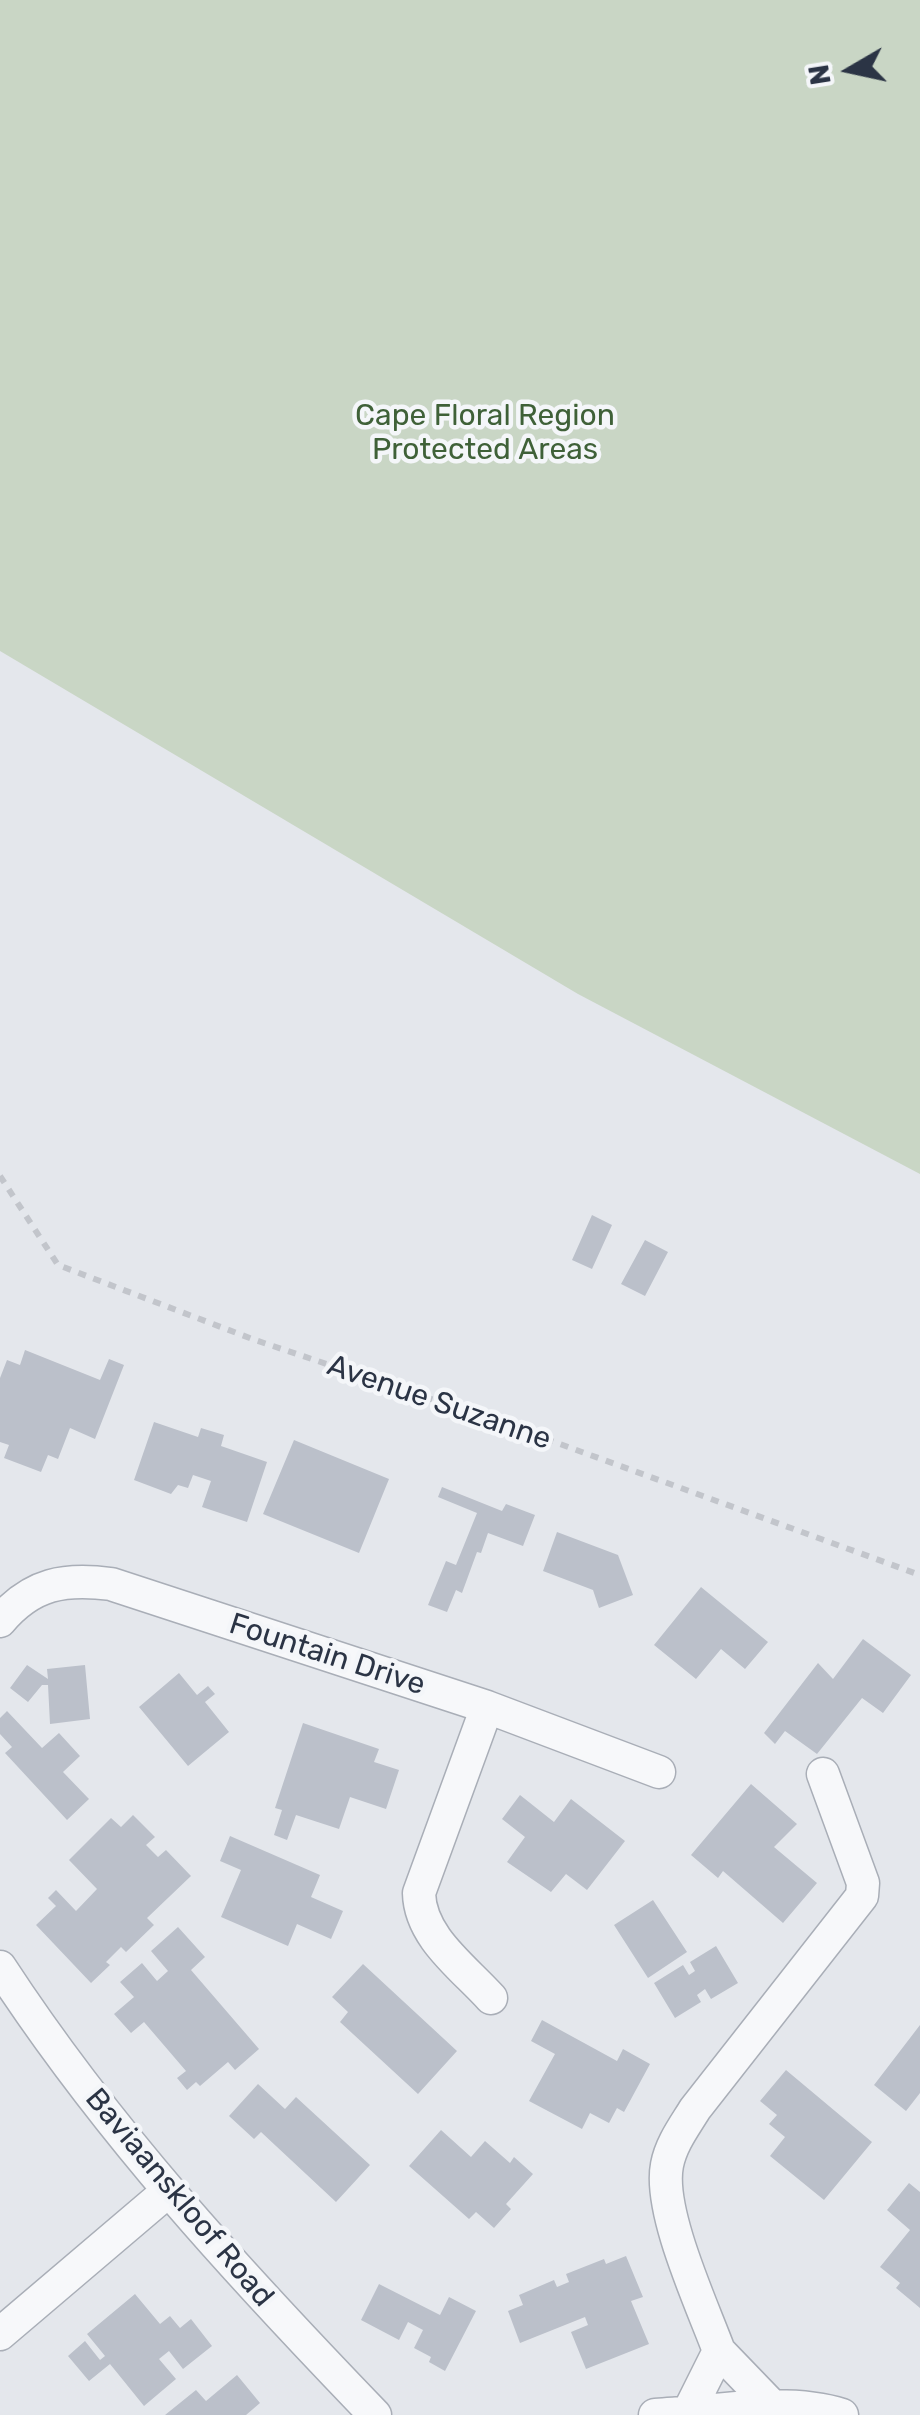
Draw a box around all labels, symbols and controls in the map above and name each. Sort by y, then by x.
north arrow [800,20,900,120]
text: N [802,62,838,87]
park label: Cape Floral Region Protected Areas [355,398,615,468]
street label: Avenue Suzanne [322,1348,556,1458]
street label: Fountain Drive [225,1606,429,1704]
street label: Baviaanskloof Road [77,2082,281,2314]

